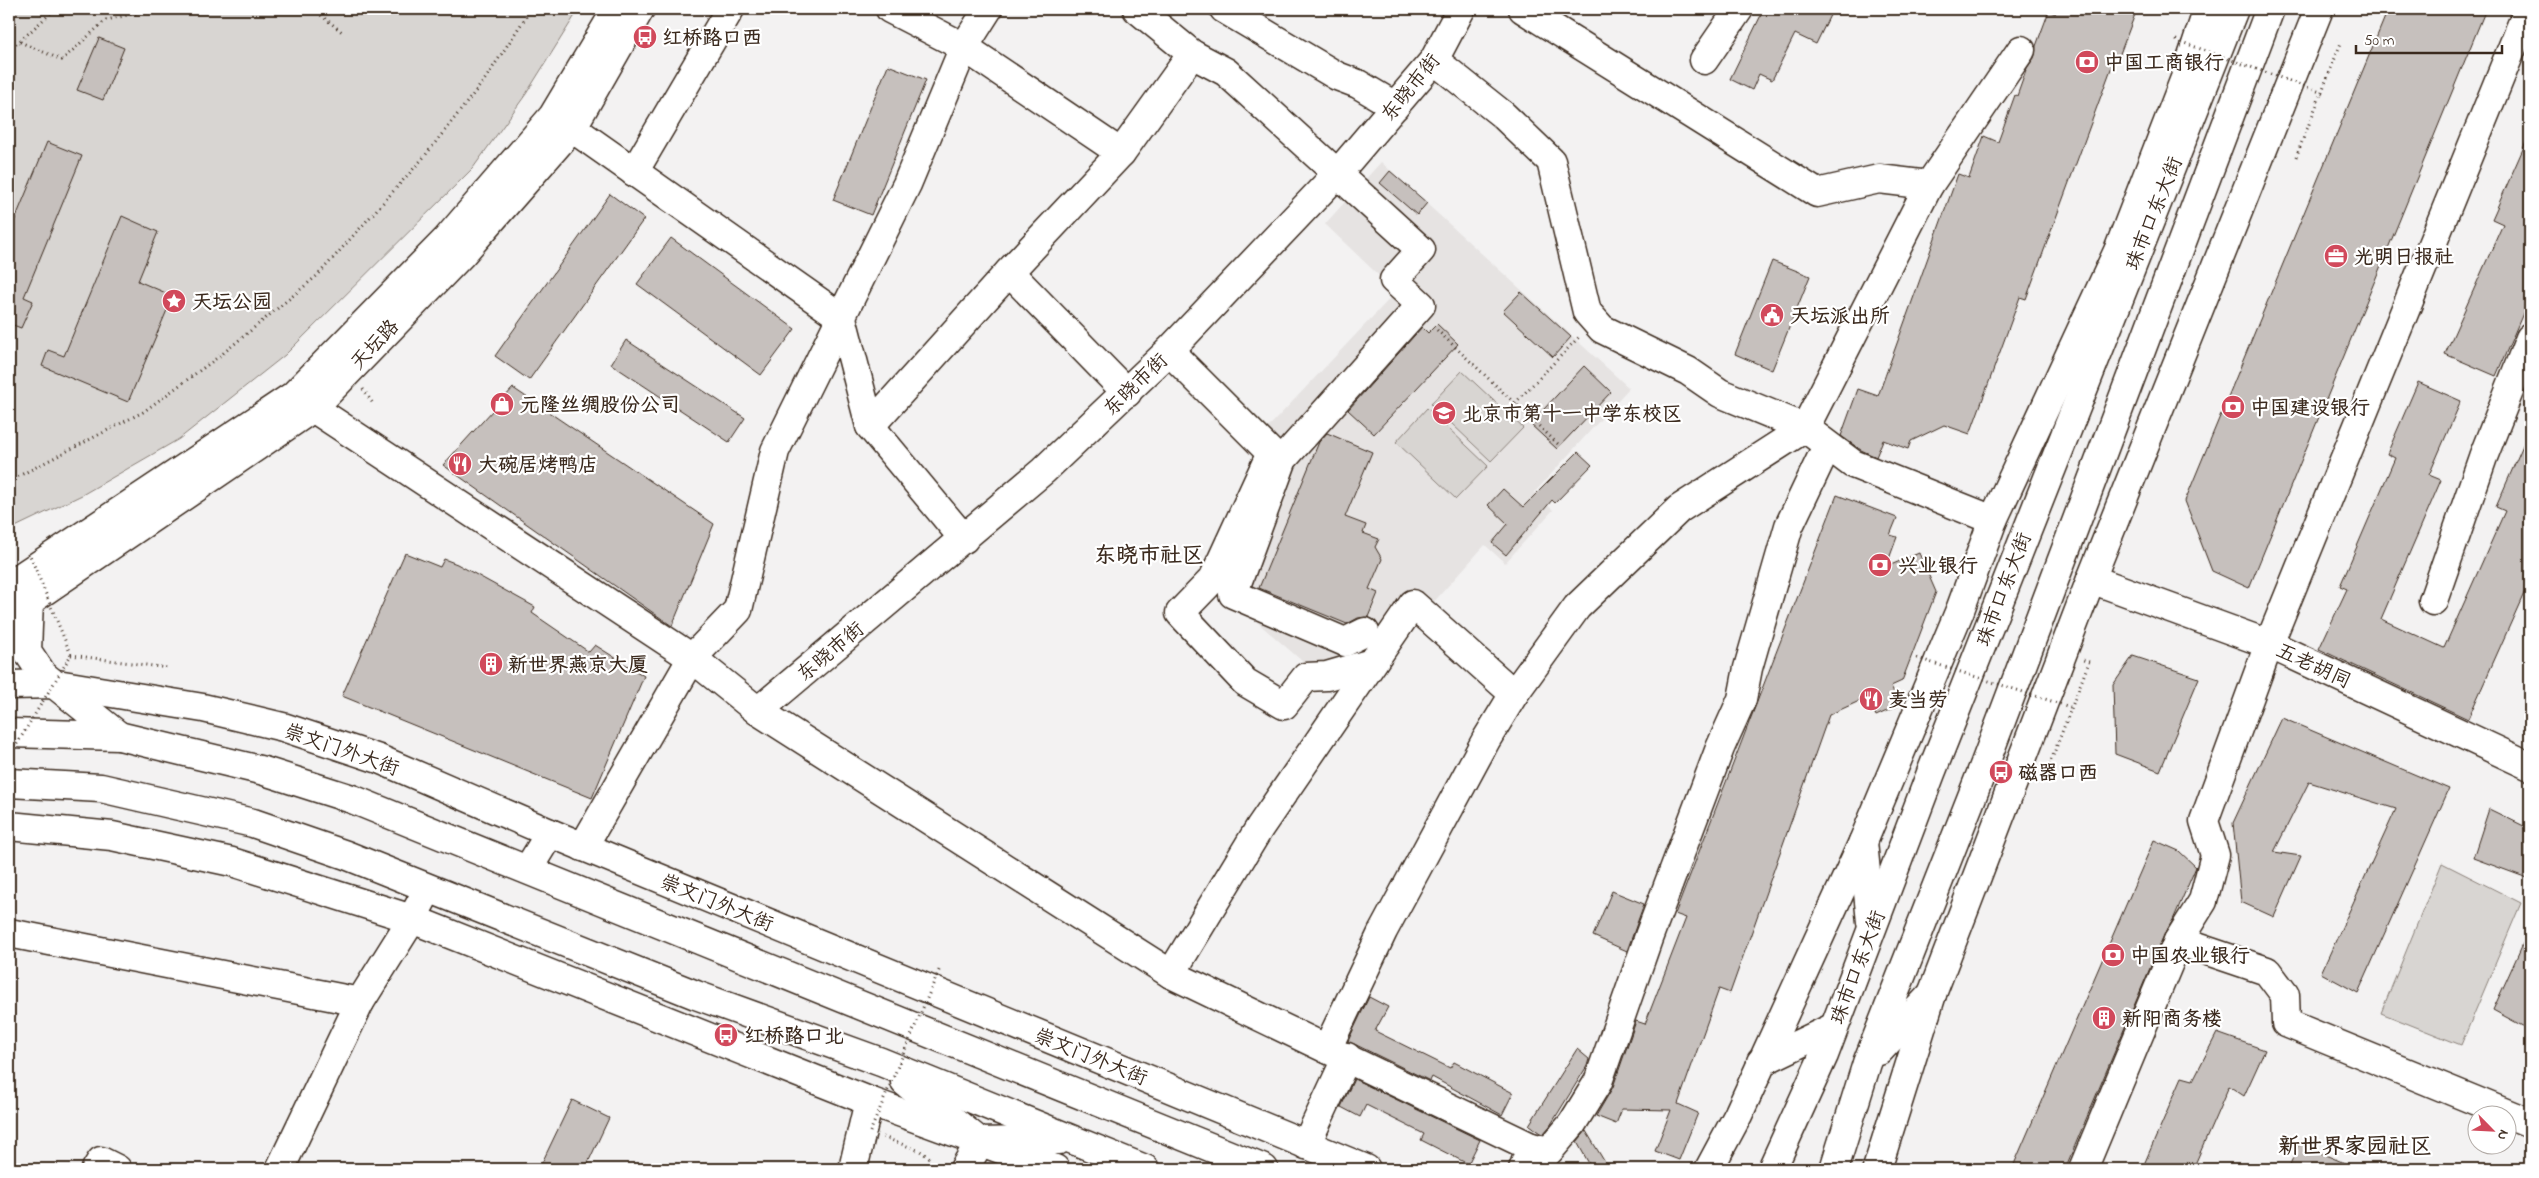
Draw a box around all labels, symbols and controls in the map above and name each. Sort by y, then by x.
scale bar [2356,22,2503,54]
bus stop icon: 红桥路口西 [632,24,658,50]
place label: 红桥路口西 [662,25,762,54]
text: 50 m [2364,30,2395,52]
street label: 东晓市街 [1376,48,1448,129]
bank icon: 中国工商银行 [2074,49,2100,75]
place label: 中国工商银行 [2104,50,2224,79]
street label: 珠市口东大街 [2119,153,2191,275]
office icon: 光明日报社 [2323,243,2349,269]
place label: 光明日报社 [2354,244,2454,273]
place icon: 天坛公园 [161,288,187,314]
place label: 天坛公园 [192,289,272,318]
public building icon: 天坛派出所 [1759,302,1785,328]
place label: 天坛派出所 [1790,303,1890,332]
street label: 天坛路 [345,313,408,378]
street label: 东晓市街 [1098,348,1176,424]
shop icon: 元隆丝绸股份公司 [489,391,515,417]
place label: 元隆丝绸股份公司 [520,392,680,421]
bank icon: 中国建设银行 [2220,394,2246,420]
place label: 中国建设银行 [2250,395,2370,424]
school or university icon: 北京市第十一中学东校区 [1431,400,1457,426]
place label: 北京市第十一中学东校区 [1462,401,1682,430]
restaurant icon: 大碗居烤鸭店 [447,451,473,477]
place label: 大碗居烤鸭店 [478,452,598,481]
street label: 珠市口东大街 [1970,529,2040,651]
district label: 东晓市社区 [1094,541,1204,573]
bank icon: 兴业银行 [1867,552,1893,578]
place label: 兴业银行 [1898,553,1978,582]
street label: 东晓市街 [792,616,872,690]
street label: 五老胡同 [2271,637,2355,697]
building icon: 新世界燕京大厦 [478,651,504,677]
place label: 新世界燕京大厦 [508,652,648,681]
restaurant icon: 麦当劳 [1858,686,1884,712]
place label: 麦当劳 [1888,687,1948,716]
street label: 崇文门外大街 [280,718,403,785]
bus stop icon: 磁器口西 [1988,759,2014,785]
place label: 磁器口西 [2018,760,2098,789]
street label: 崇文门外大街 [655,868,777,940]
street label: 珠市口东大街 [1824,907,1894,1029]
bank icon: 中国农业银行 [2100,942,2126,968]
place label: 中国农业银行 [2130,943,2250,972]
building icon: 新阳商务楼 [2091,1005,2117,1031]
place label: 新阳商务楼 [2122,1006,2222,1035]
bus stop icon: 红桥路口北 [713,1022,739,1048]
street label: 崇文门外大街 [1029,1022,1151,1094]
place label: 红桥路口北 [744,1023,844,1052]
north arrow [2466,1106,2516,1156]
text: N [2491,1126,2514,1143]
district label: 新世界家园社区 [2278,1132,2432,1164]

